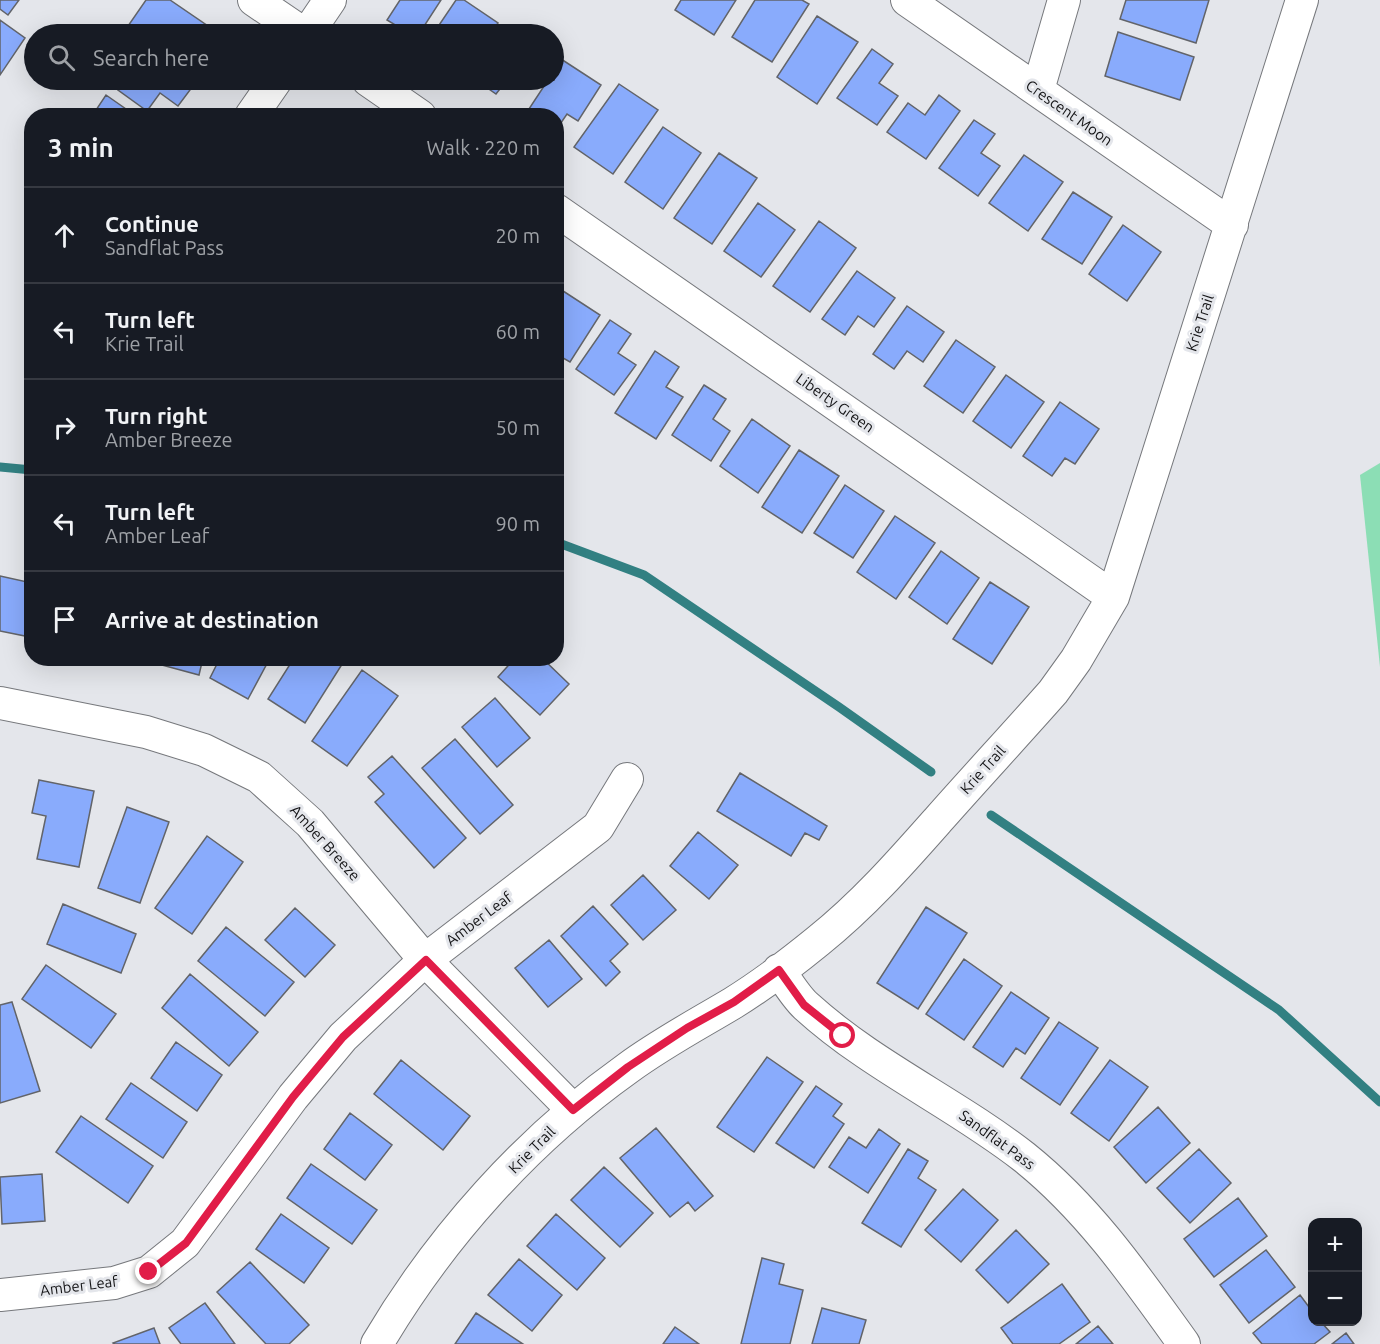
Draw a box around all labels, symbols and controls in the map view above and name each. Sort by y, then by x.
search box [24,24,564,90]
icon: search [45,41,78,74]
text: Search here [93,45,209,70]
street label: Crescent Moon [1023,76,1116,149]
text: 3 min [48,133,114,162]
text: Walk · 220 m [427,136,540,159]
text: Continue [105,211,199,236]
icon: ahead [48,219,81,252]
text: 20 m [496,224,540,247]
text: Sandflat Pass [105,236,224,259]
street label: Krie Trail [1182,292,1217,354]
text: Turn left [105,307,195,332]
icon: left [48,315,81,348]
text: 60 m [496,320,540,343]
text: Krie Trail [105,332,184,355]
street label: Liberty Green [793,369,878,436]
text: Turn right [105,403,207,428]
icon: right [48,411,81,444]
text: 50 m [496,416,540,439]
text: Amber Breeze [105,428,233,451]
text: Turn left [105,499,195,524]
icon: left [48,507,81,540]
text: 90 m [496,512,540,535]
text: Amber Leaf [105,524,209,547]
icon: arrive [48,603,81,636]
text: Arrive at destination [105,607,319,632]
street label: Krie Trail [957,742,1009,797]
street label: Amber Breeze [287,801,364,884]
street label: Amber Leaf [442,888,515,949]
route start [829,1022,855,1048]
street label: Sandflat Pass [956,1106,1038,1173]
street label: Krie Trail [505,1123,559,1177]
map controls [1308,1218,1362,1326]
button: + [1308,1218,1362,1272]
route end [135,1258,161,1284]
street label: Amber Leaf [39,1272,119,1299]
button: − [1308,1272,1362,1326]

